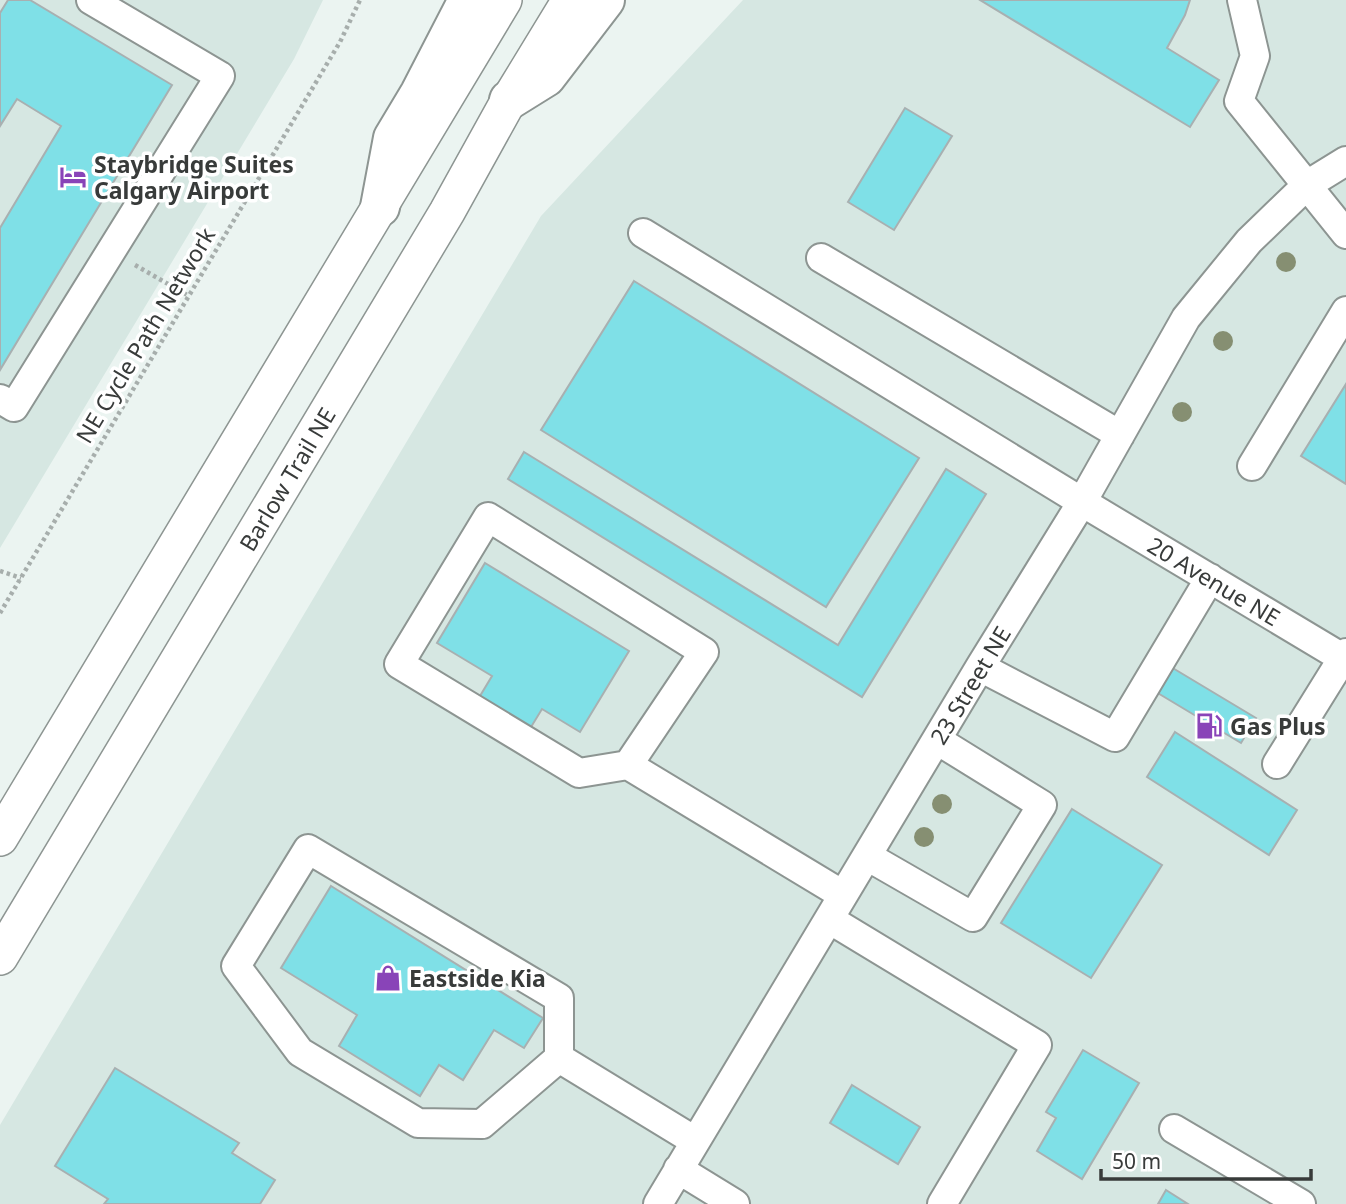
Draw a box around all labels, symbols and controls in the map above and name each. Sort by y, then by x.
place label: Staybridge Suites Calgary Airport [94,148,294,206]
hotel icon: Staybridge Suites Calgary Airport [58,162,88,192]
street label: NE Cycle Path Network [68,221,223,449]
street label: Barlow Trail NE [231,401,343,557]
street label: 20 Avenue NE [1142,529,1286,633]
street label: 23 Street NE [922,620,1018,750]
place label: Gas Plus [1230,710,1326,742]
fuel station icon: Gas Plus [1194,711,1224,741]
place label: Eastside Kia [409,962,546,994]
shop icon: Eastside Kia [373,963,403,993]
scale bar [1101,1138,1311,1182]
text: 50 m [1112,1147,1161,1175]

